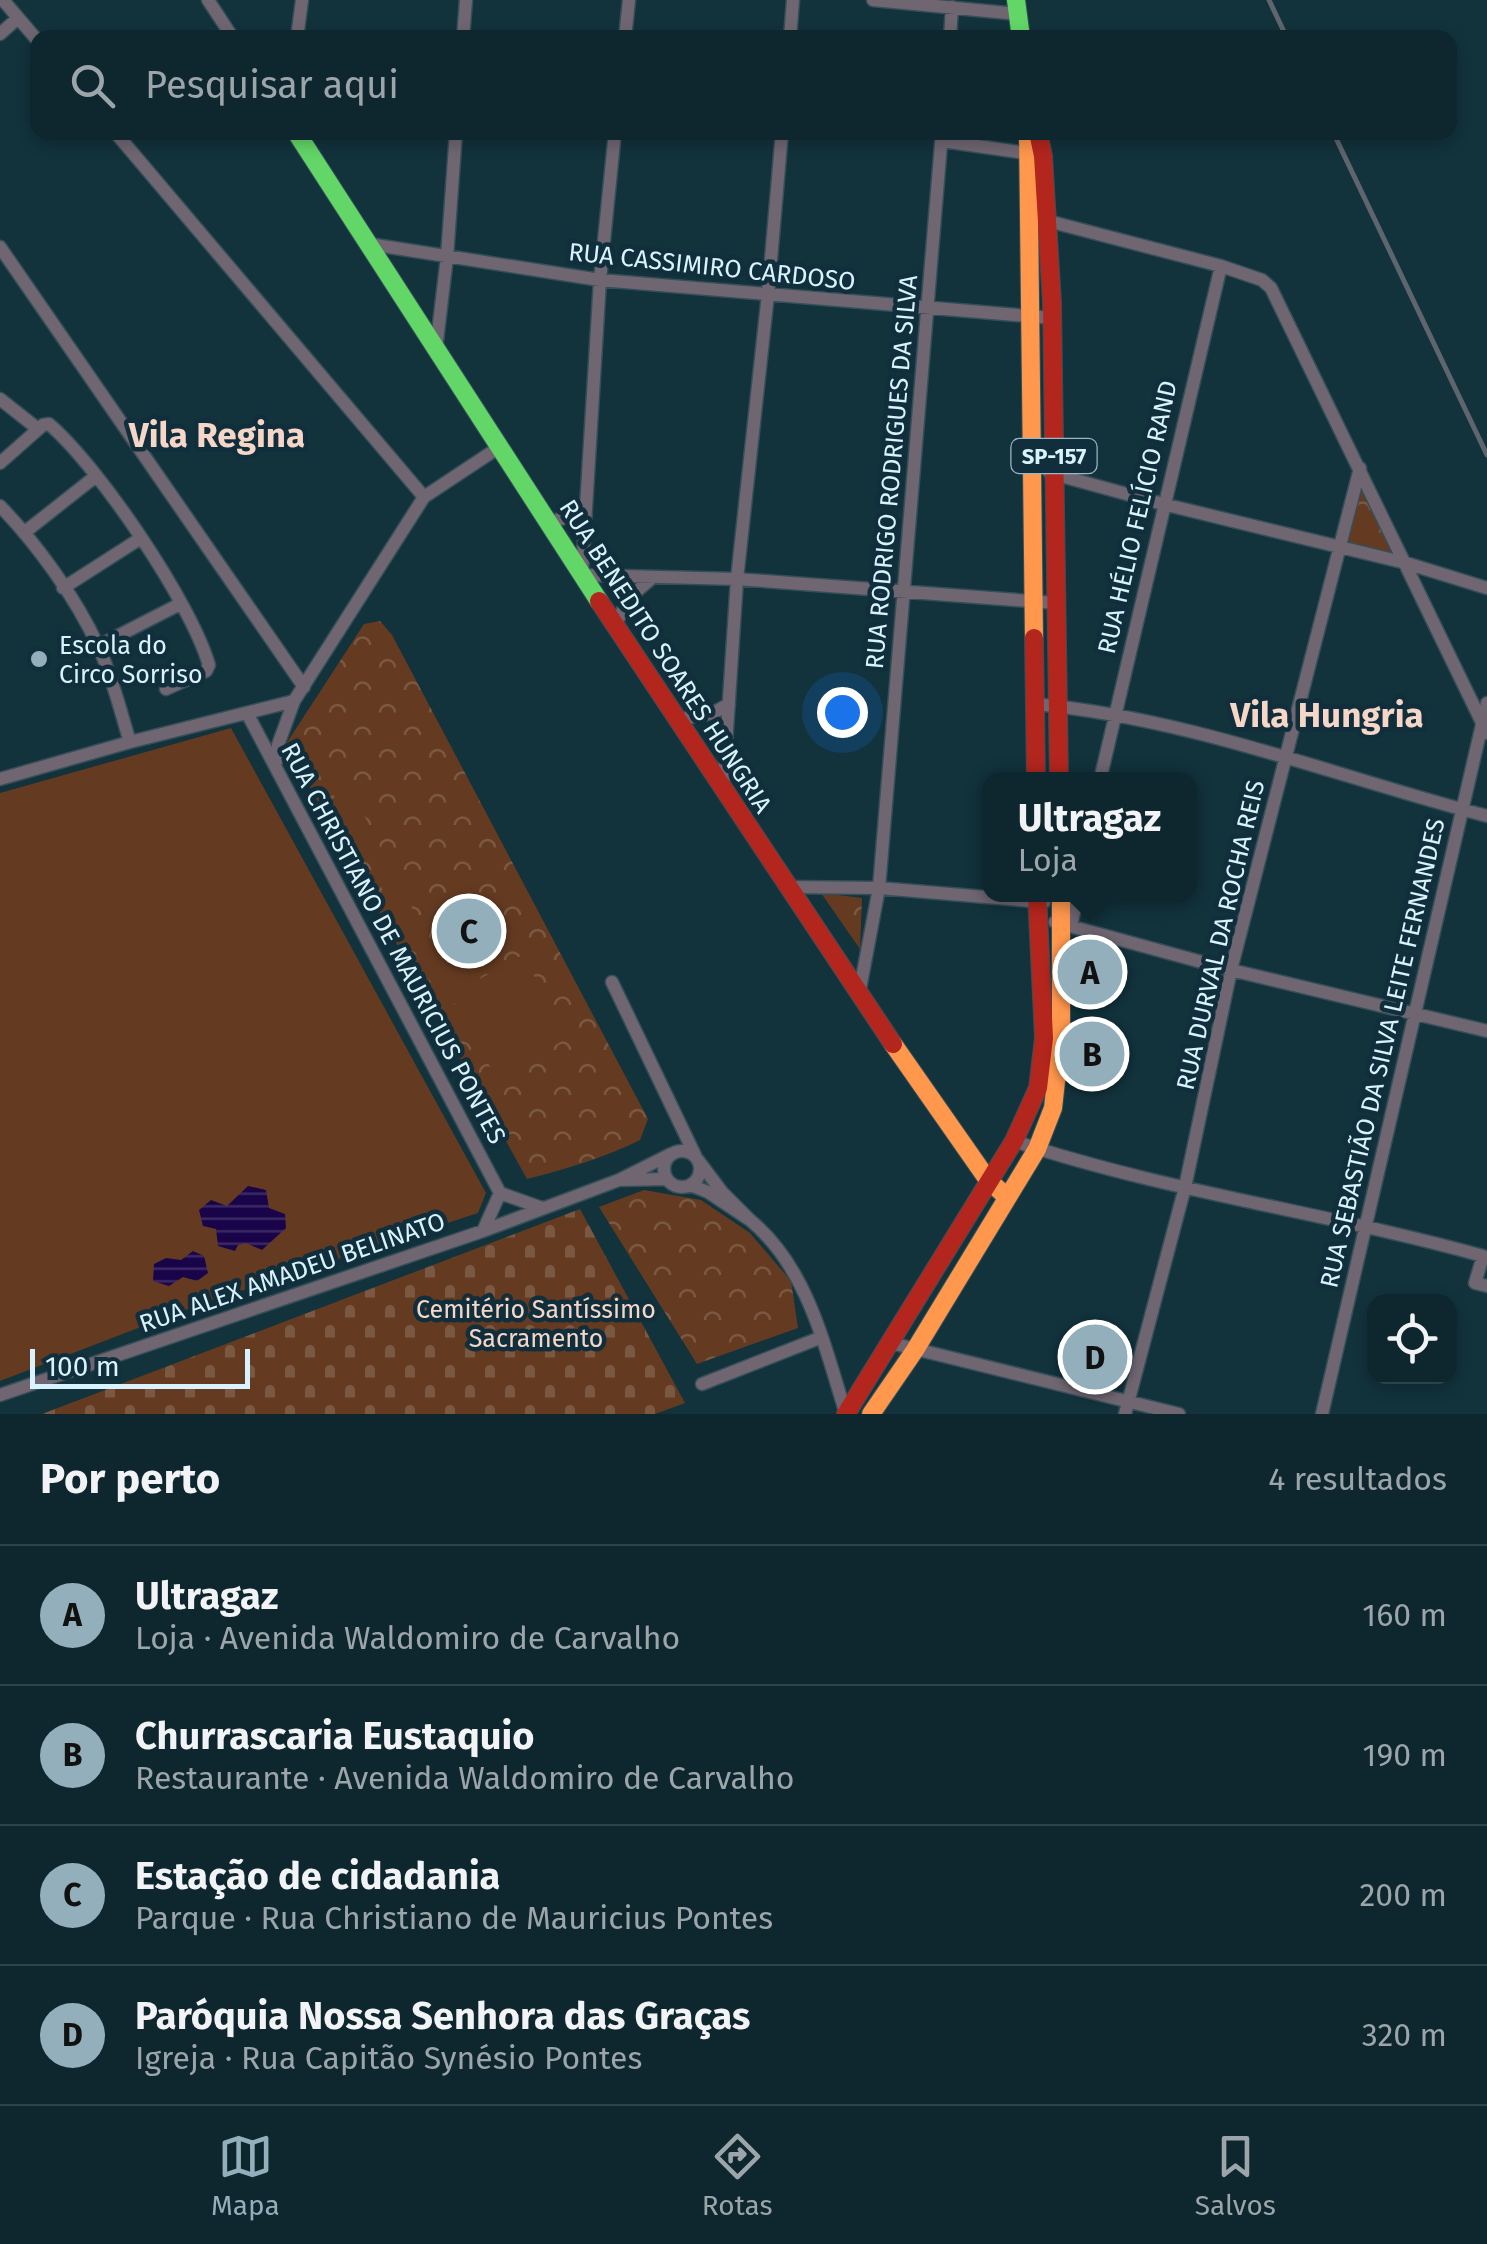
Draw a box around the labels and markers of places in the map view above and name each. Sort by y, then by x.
place label: Escola do Circo Sorriso [59,631,202,690]
marker: Escola do Circo Sorriso [28,648,50,670]
pin: C [436,894,502,968]
pin: A [1058,934,1122,1010]
pin: B [1060,1016,1124,1092]
pin: D [1062,1320,1128,1394]

